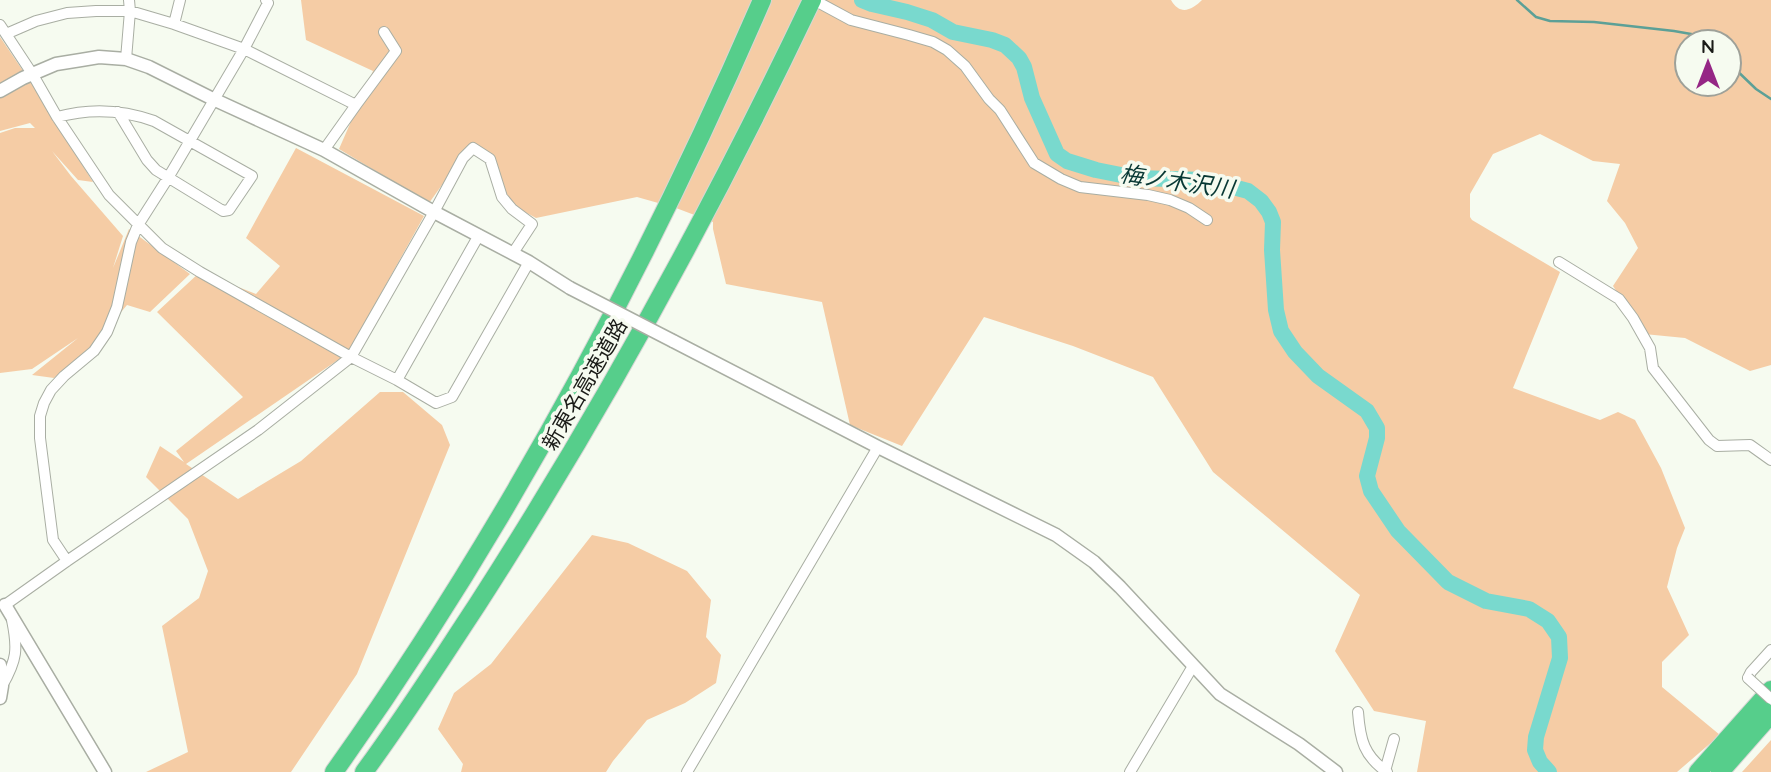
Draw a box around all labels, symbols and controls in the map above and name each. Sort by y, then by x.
north arrow [1673,28,1743,98]
text: N [1701,34,1715,58]
water label: 梅ノ木沢川 [1118,159,1239,204]
street label: 新東名高速道路 [536,314,632,454]

